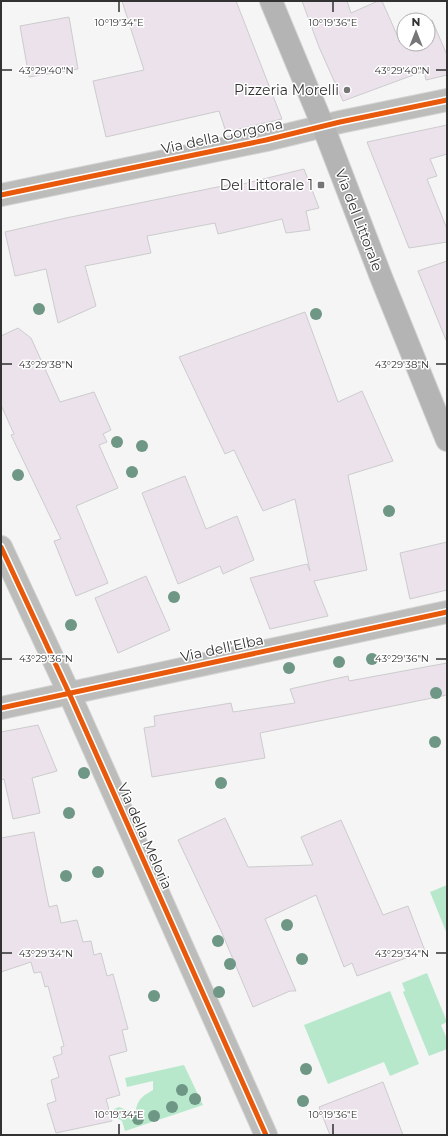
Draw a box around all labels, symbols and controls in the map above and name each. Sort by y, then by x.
north arrow [396,12,436,52]
text: N [412,15,420,29]
text: 10°19'34"E [94,16,144,29]
text: 10°19'36"E [309,16,358,29]
text: 43°29'40"N [18,64,74,77]
text: 43°29'40"N [374,64,430,77]
place label: Pizzeria Morelli [234,81,339,99]
marker: Pizzeria Morelli [342,85,352,95]
street label: Via della Gorgona [160,114,284,158]
street label: Via del Littorale [331,166,387,274]
place label: Del Littorale 1 [220,176,313,194]
marker: Del Littorale 1 [316,180,326,190]
text: 43°29'38"N [19,358,73,371]
text: 43°29'38"N [375,358,429,371]
street label: Via dell'Elba [179,630,265,666]
text: 43°29'36"N [19,652,73,665]
text: 43°29'36"N [375,652,429,665]
street label: Via della Meloria [113,780,177,892]
text: 43°29'34"N [19,947,73,960]
text: 43°29'34"N [375,947,429,960]
text: 10°19'34"E [94,1108,144,1121]
text: 10°19'36"E [309,1108,358,1121]

